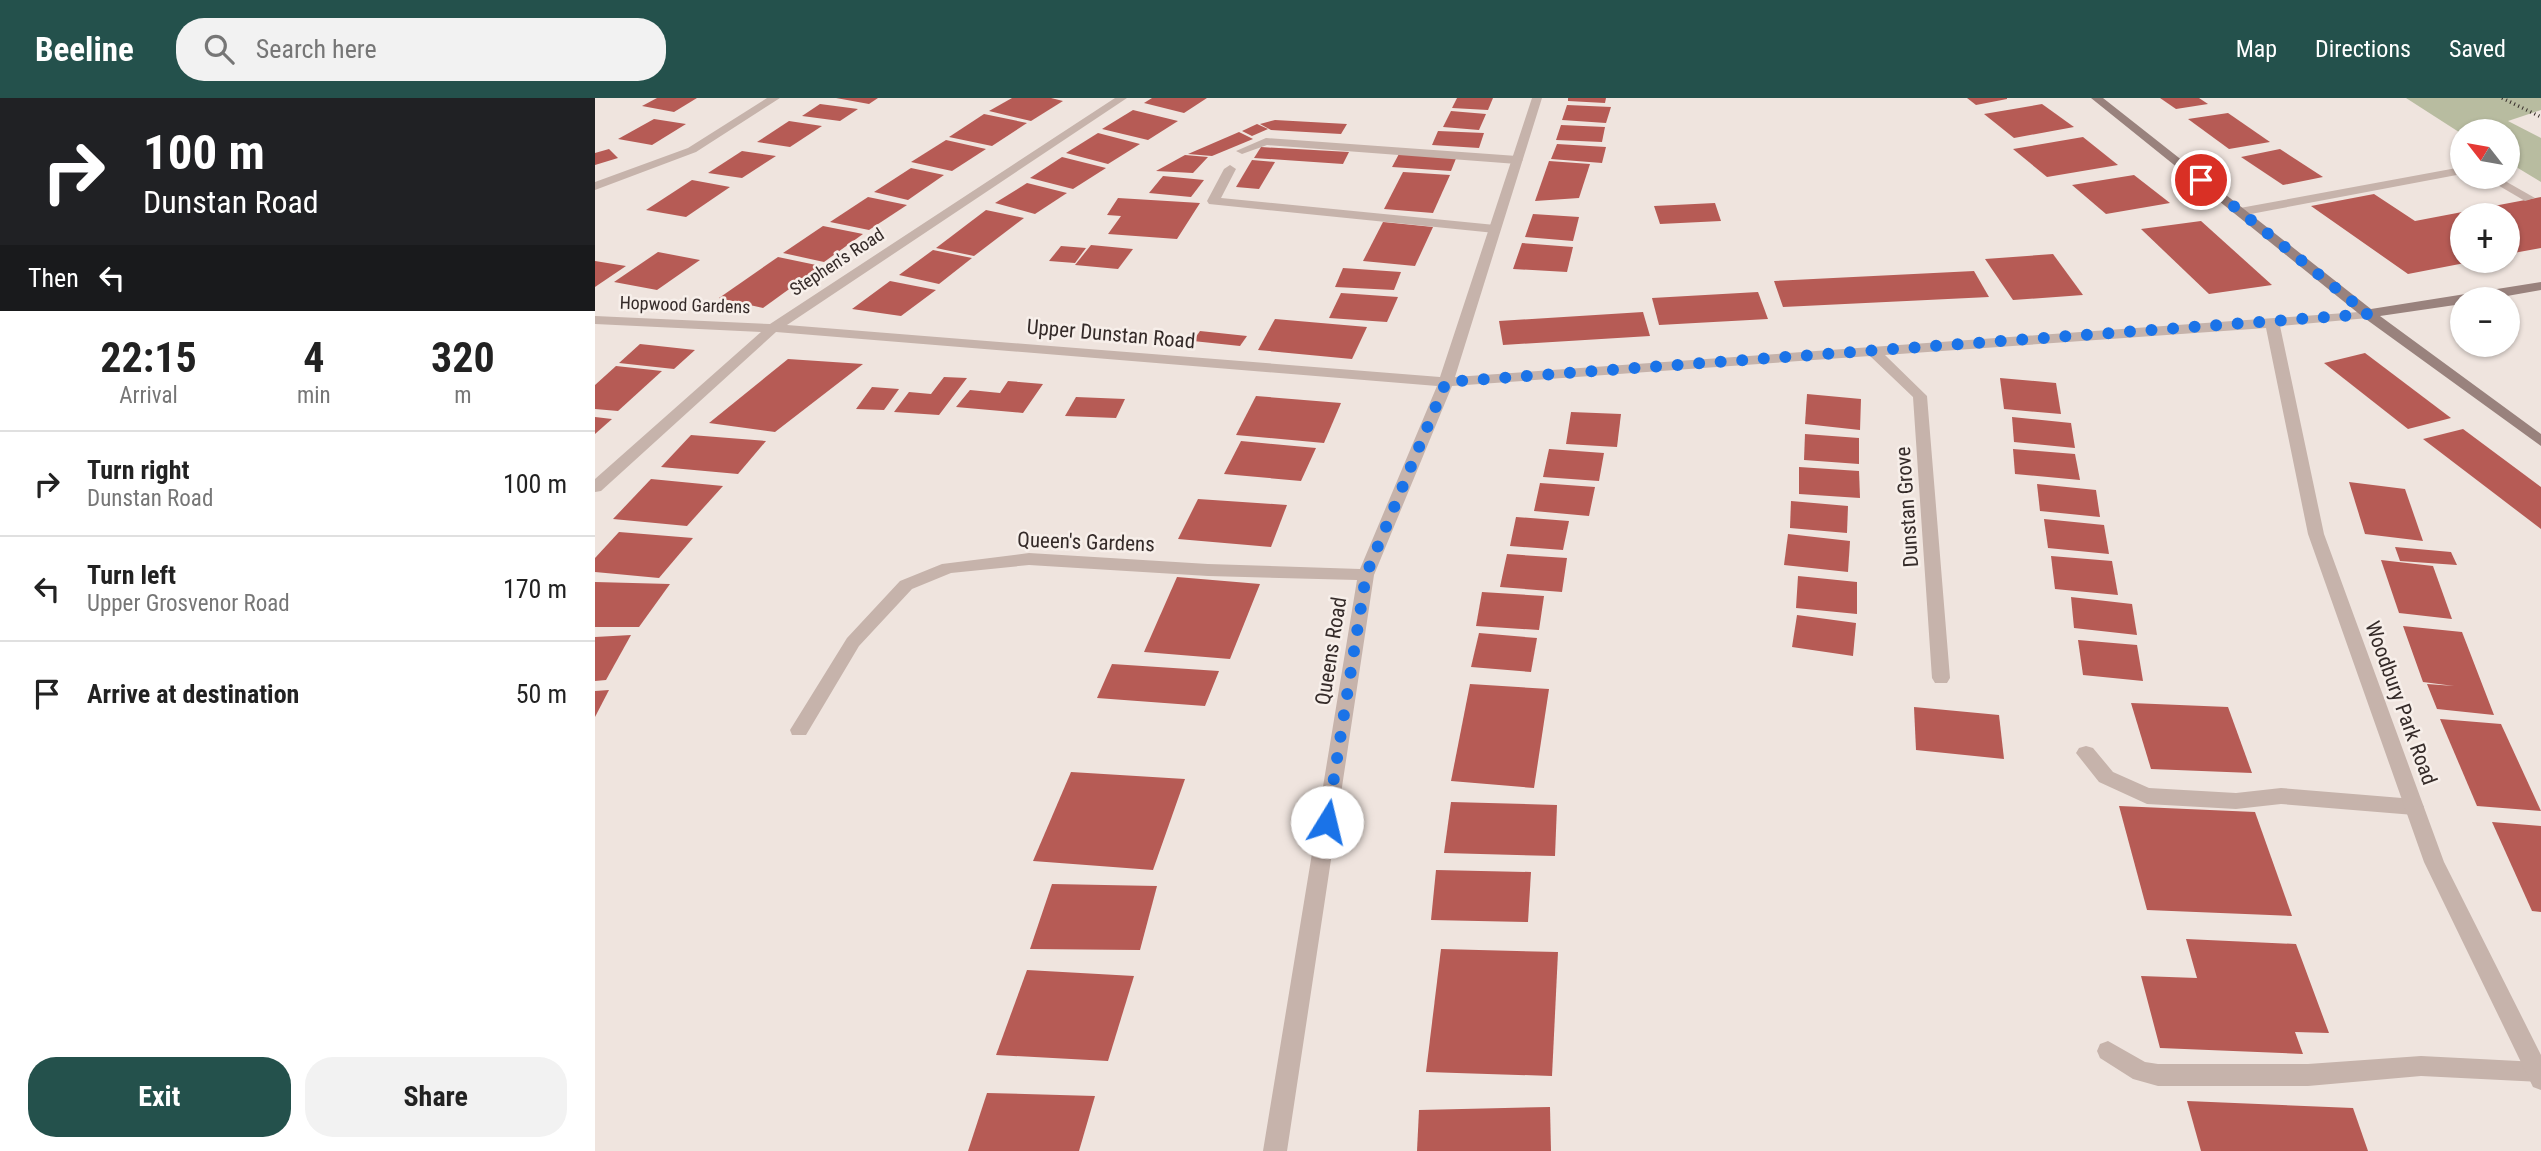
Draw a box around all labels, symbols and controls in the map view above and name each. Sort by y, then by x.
search box [176,18,666,81]
text: Beeline [35,30,134,69]
icon: search [200,30,238,68]
text: Search here [256,34,377,64]
text: Map [2236,35,2277,63]
text: Directions [2315,35,2411,63]
text: Saved [2449,35,2506,63]
north arrow [2450,119,2520,189]
map controls [2450,119,2520,357]
text: 100 m [143,124,265,181]
icon: right [28,126,119,217]
pin [2171,150,2231,210]
icon: arrive [2182,161,2220,199]
text: Dunstan Road [143,183,319,221]
button: + [2450,203,2520,273]
street label: Stephen's Road [786,223,888,300]
icon: left [93,259,131,297]
text: Then [28,263,79,293]
button: − [2450,287,2520,357]
street label: Hopwood Gardens [619,292,751,317]
street label: Upper Dunstan Road [1026,315,1196,353]
text: 22:15 [100,333,197,382]
text: 4 [303,333,324,382]
text: 320 [431,333,495,382]
text: Arrival [119,382,178,409]
text: min [297,382,331,409]
text: m [454,382,471,409]
street label: Dunstan Grove [1891,446,1923,568]
text: Turn right [87,455,189,485]
icon: right [28,465,66,503]
text: 100 m [503,469,567,499]
text: Dunstan Road [87,485,213,512]
street label: Queen's Gardens [1017,528,1155,556]
text: Turn left [87,560,176,590]
icon: left [28,570,66,608]
text: 170 m [503,574,567,604]
text: Upper Grosvenor Road [87,590,290,617]
street label: Queens Road [1311,595,1351,707]
street label: Woodbury Park Road [2360,618,2442,788]
icon: arrive [28,675,66,713]
text: Arrive at destination [87,679,299,709]
text: 50 m [516,679,567,709]
position arrow [1290,785,1364,859]
button: Exit [28,1057,291,1137]
button: Share [305,1057,567,1137]

